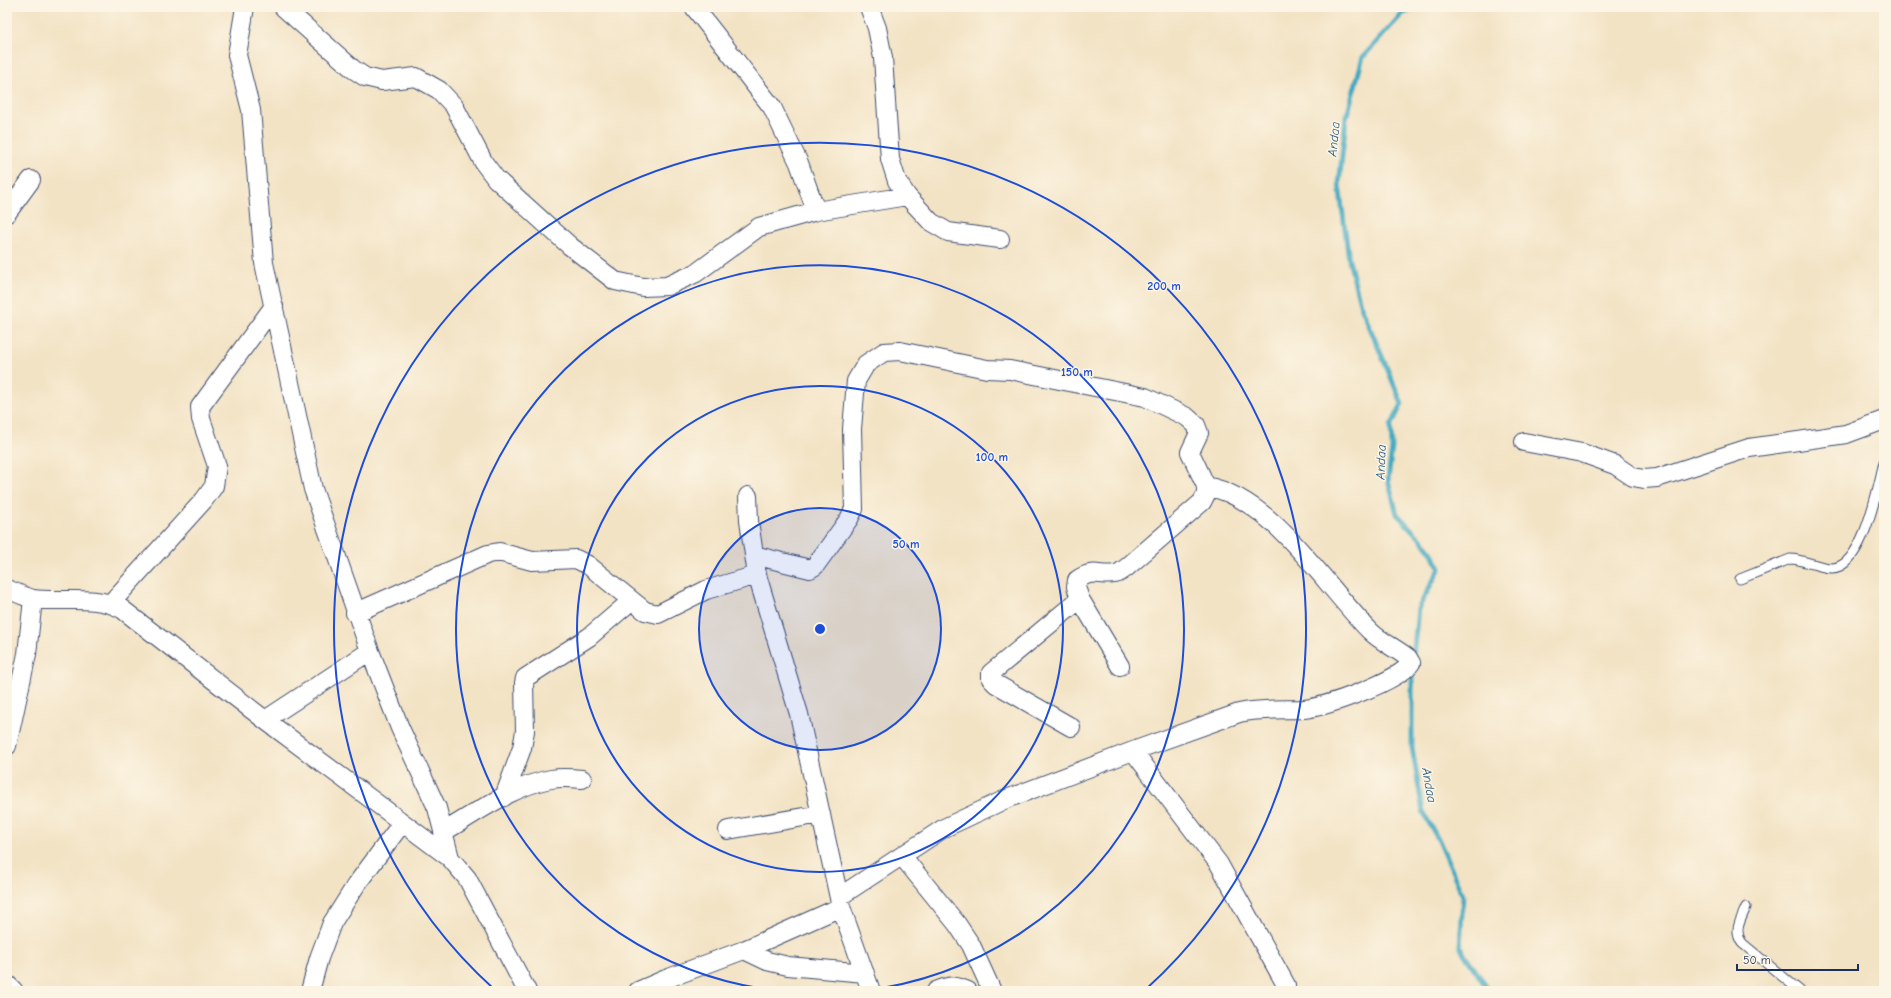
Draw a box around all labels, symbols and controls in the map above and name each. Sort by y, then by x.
water label: Andaa [1324,121,1343,158]
text: 200 m [1147,279,1181,293]
text: 150 m [1061,365,1093,379]
water label: Andaa [1372,444,1389,481]
text: 100 m [976,450,1008,464]
text: 50 m [892,537,920,551]
centre of rings [813,622,827,636]
water label: Andaa [1419,766,1440,804]
scale bar [1737,946,1858,972]
text: 50 m [1743,953,1771,967]

